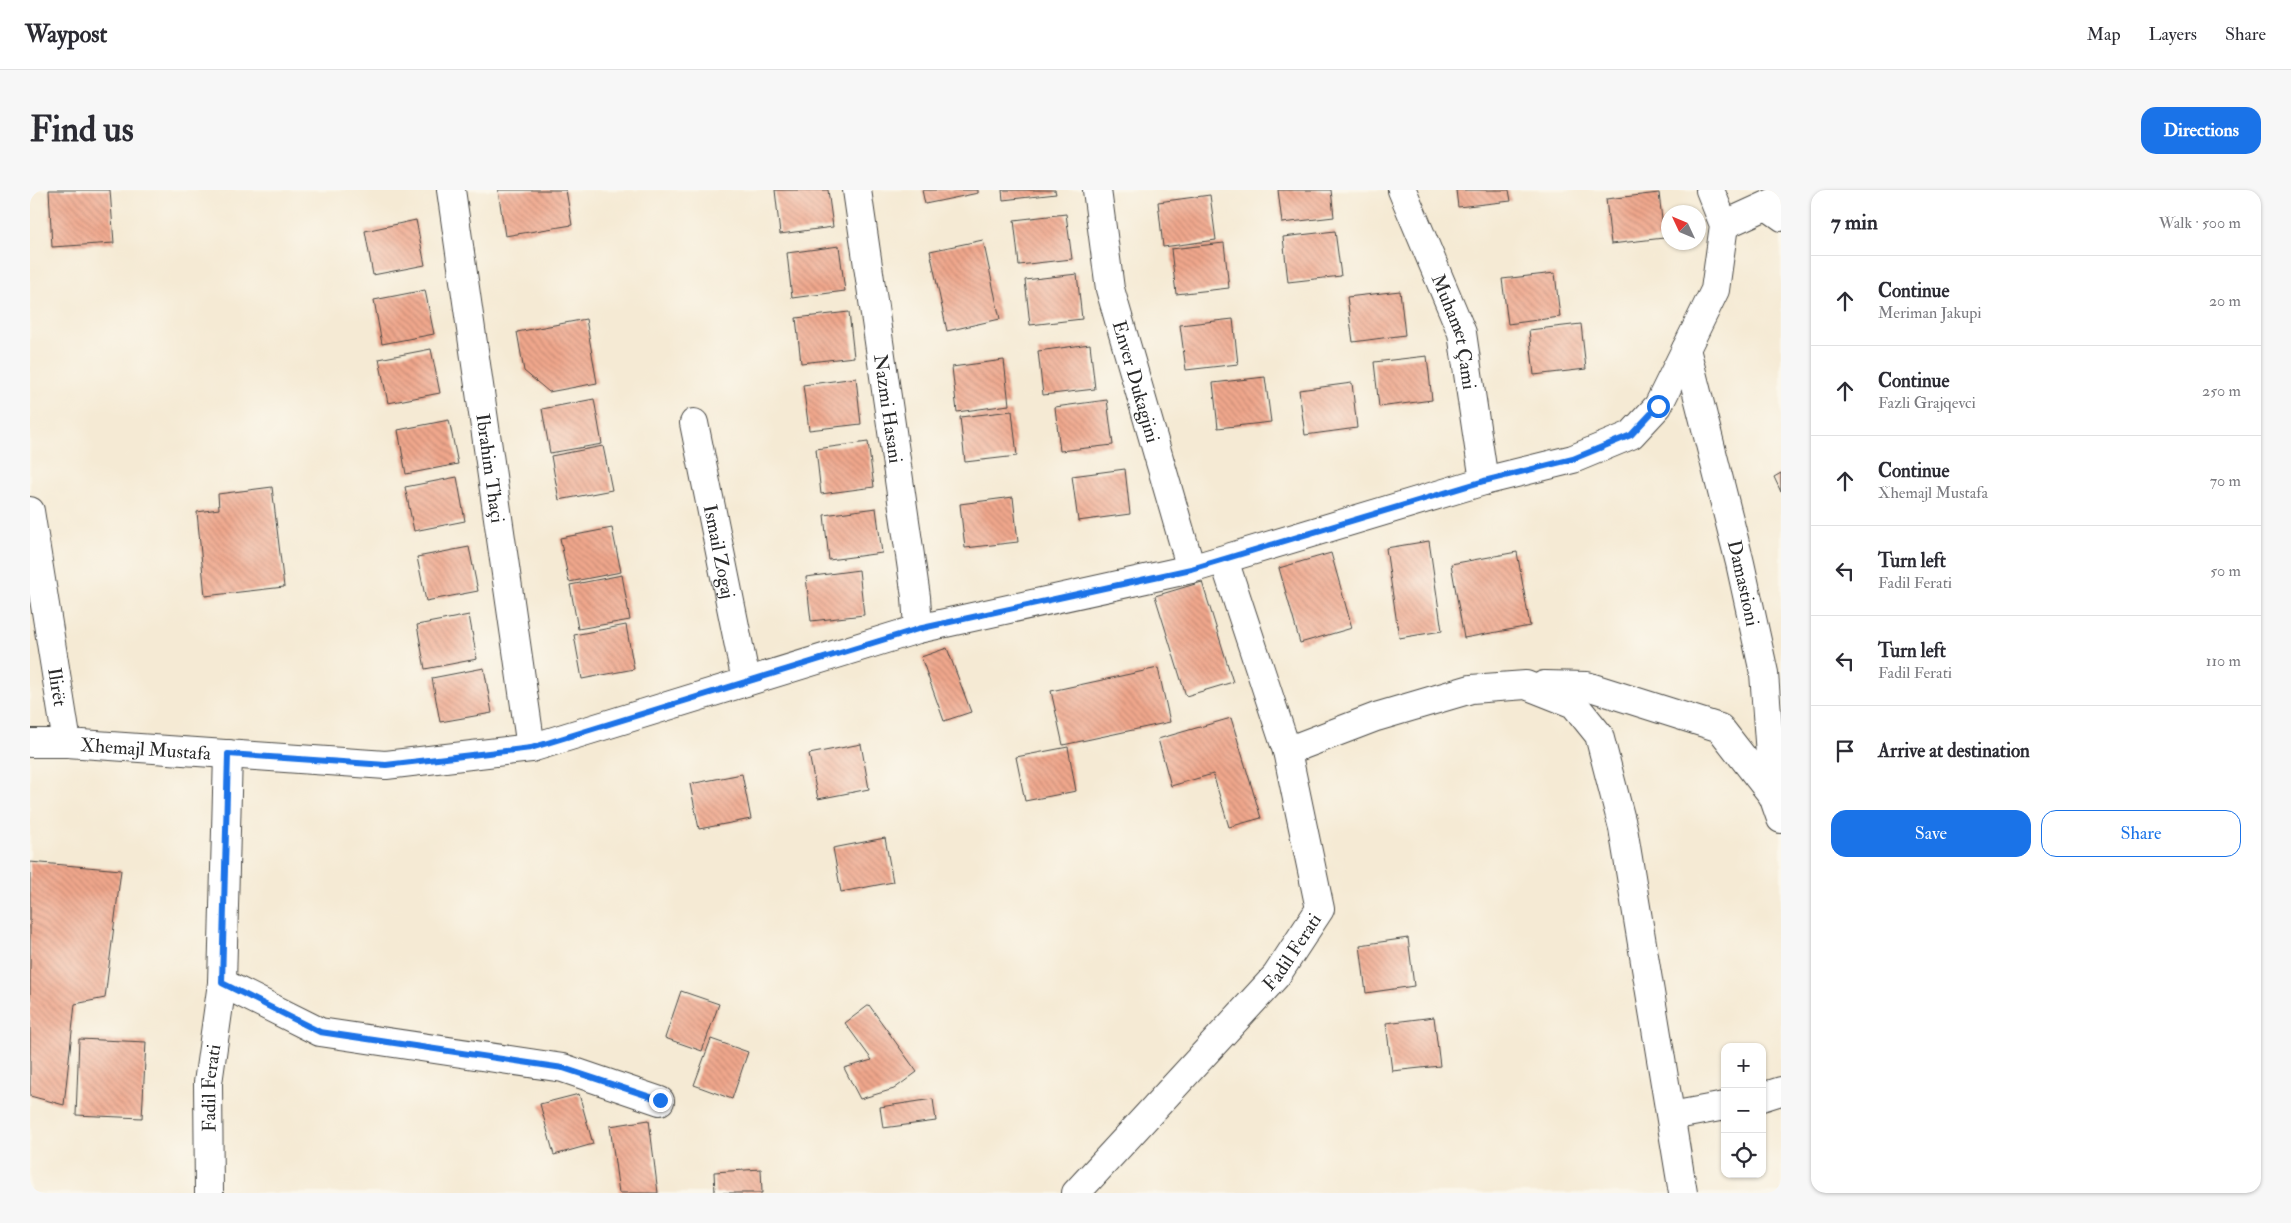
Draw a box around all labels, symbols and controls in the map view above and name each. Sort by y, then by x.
text: Waypost [25,19,107,50]
text: Map [2087,23,2121,46]
text: Layers [2149,23,2197,46]
text: Share [2225,23,2266,46]
button: Directions [2141,107,2261,154]
text: Find us [30,108,134,152]
north arrow [1661,205,1706,250]
text: 7 min [1831,209,1878,236]
text: Walk · 500 m [2159,213,2241,233]
street label: Muhamet Çami [1426,271,1481,391]
text: Continue [1878,279,1949,303]
icon: ahead [1831,287,1859,315]
text: 20 m [2209,291,2241,311]
text: Meriman Jakupi [1878,303,1982,323]
street label: Enver Dukagjini [1107,318,1165,446]
street label: Nazmi Hasani [868,353,907,465]
text: Continue [1878,369,1949,393]
icon: ahead [1831,377,1859,405]
text: 250 m [2202,381,2241,401]
text: Fazli Grajqevci [1878,393,1976,413]
route start [1647,395,1670,418]
street label: Ibrahim Thaçi [470,412,510,525]
text: Continue [1878,459,1949,483]
icon: ahead [1831,467,1859,495]
text: 70 m [2210,471,2241,491]
text: Xhemajl Mustafa [1878,483,1988,503]
street label: Ismail Zogaj [698,502,740,601]
street label: Damastioni [1722,538,1764,628]
text: Turn left [1878,549,1946,573]
icon: left [1831,557,1859,585]
text: 50 m [2210,561,2241,581]
text: Fadil Ferati [1878,573,1952,593]
text: Turn left [1878,639,1946,663]
icon: left [1831,647,1859,675]
text: 110 m [2206,651,2241,671]
text: Fadil Ferati [1878,663,1952,683]
street label: Ilirët [42,666,72,708]
street label: Xhemajl Mustafa [80,733,212,766]
icon: arrive [1831,737,1859,765]
text: Arrive at destination [1878,739,2030,763]
button: Save [1831,810,2031,857]
button: Share [2041,810,2241,857]
street label: Fadil Ferati [1258,909,1327,996]
street label: Fadil Ferati [197,1043,226,1132]
map controls [1721,1043,1766,1178]
button: + [1721,1043,1766,1088]
button: − [1721,1088,1766,1133]
route end [649,1089,672,1112]
button: locate [1721,1133,1766,1178]

